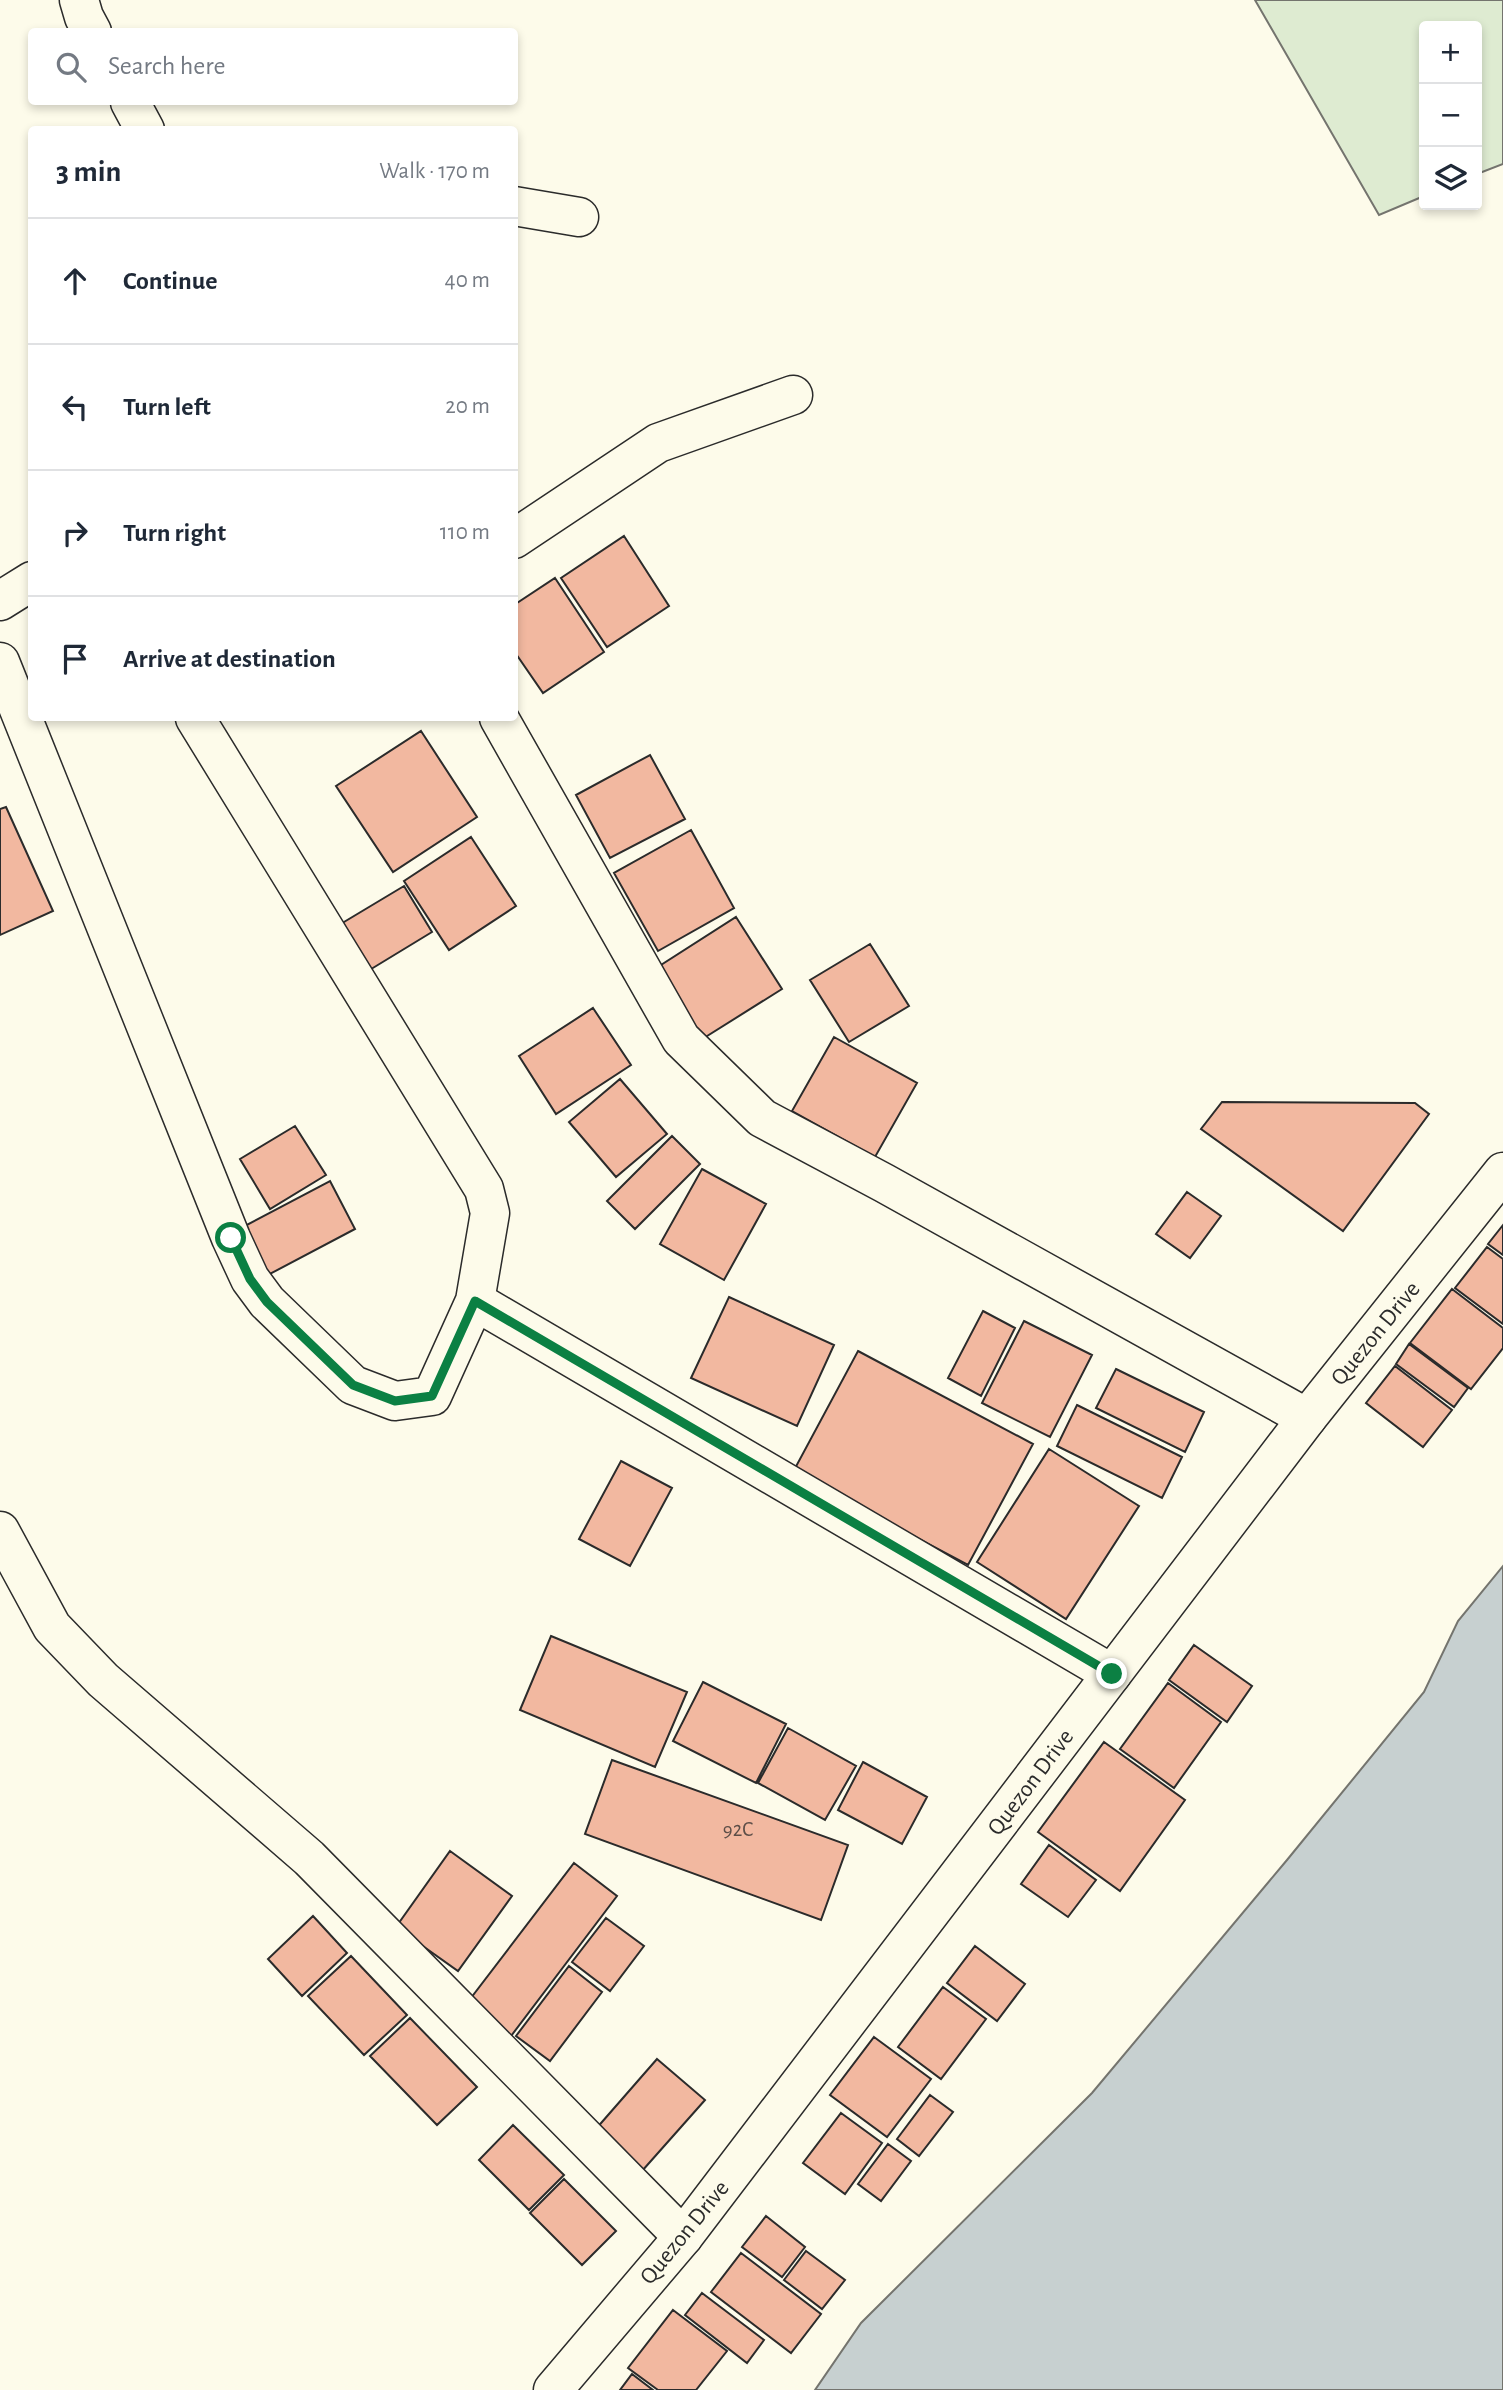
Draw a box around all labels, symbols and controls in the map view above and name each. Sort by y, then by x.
map controls [1419,21,1482,210]
button: + [1419,21,1482,84]
search box [28,28,518,105]
icon: search [52,48,90,86]
text: Search here [108,53,226,79]
button: − [1419,84,1482,147]
button: layers [1419,147,1482,210]
text: 3 min [56,157,121,187]
text: Walk · 170 m [379,160,490,183]
icon: ahead [56,262,94,300]
text: Continue [123,268,218,294]
text: 40 m [445,269,490,292]
icon: left [56,388,94,426]
text: Turn left [123,394,211,420]
text: 20 m [445,395,490,418]
icon: right [56,514,94,552]
text: Turn right [123,520,226,546]
text: 110 m [440,521,490,544]
icon: arrive [56,640,94,678]
text: Arrive at destination [123,646,336,672]
route start [215,1222,246,1253]
street label: Quezon Drive [1327,1277,1425,1390]
route end [1096,1658,1127,1689]
street label: Quezon Drive [983,1725,1078,1840]
house number: 92C [723,1819,753,1840]
street label: Quezon Drive [636,2176,734,2289]

